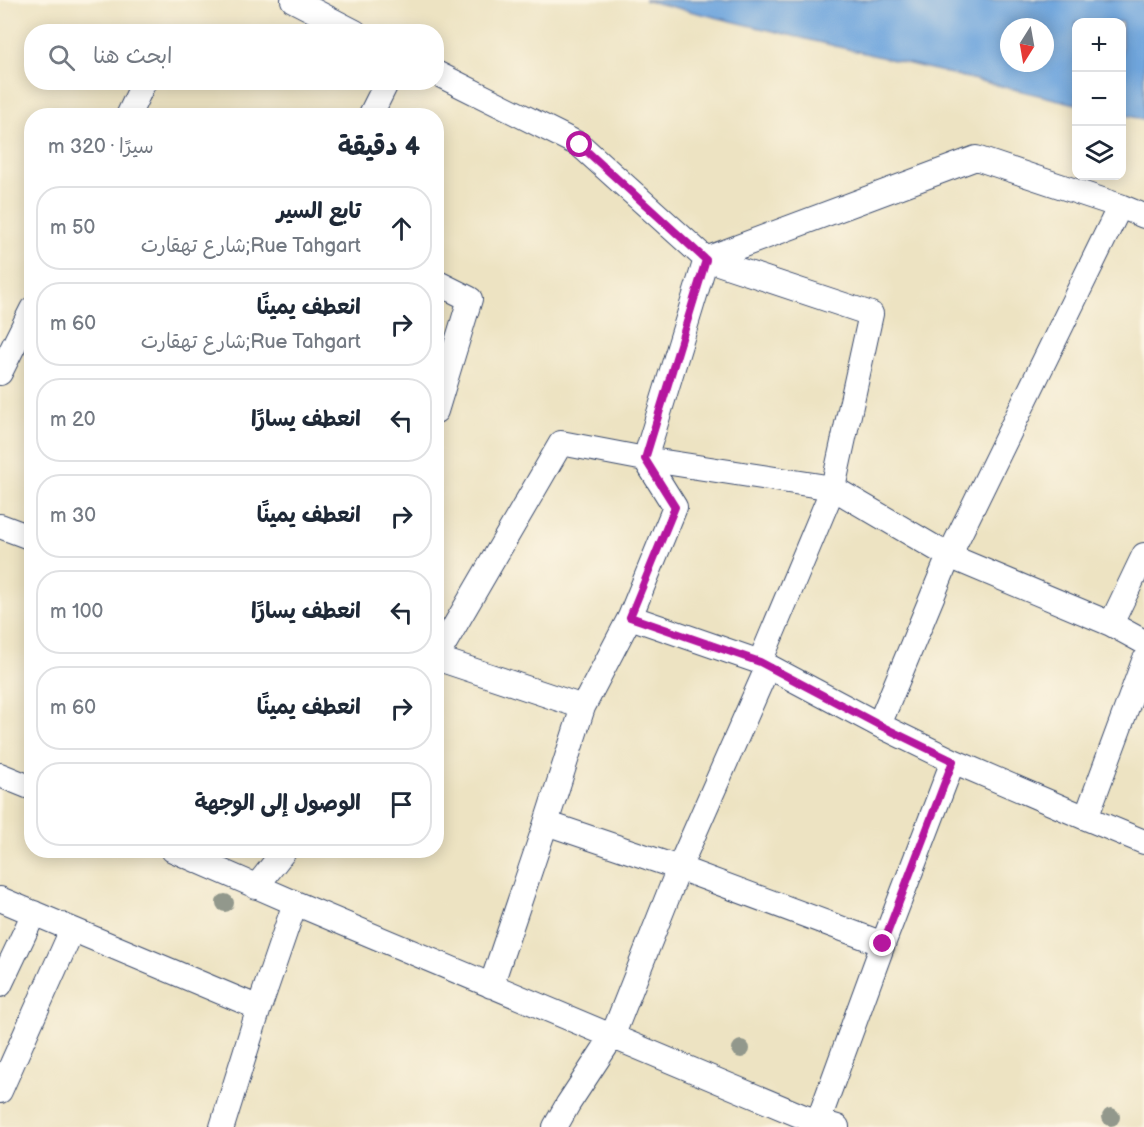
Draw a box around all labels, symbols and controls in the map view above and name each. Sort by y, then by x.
north arrow [1000,18,1054,72]
map controls [1072,18,1126,180]
button: + [1072,18,1126,72]
search box [24,24,444,90]
icon: search [45,41,78,74]
text: ابحث هنا [93,43,173,70]
button: − [1072,72,1126,126]
button: layers [1072,126,1126,180]
route start [566,131,592,157]
text: 4 دقيقة [338,132,420,163]
text: سيرًا · 320 m [48,135,154,159]
text: تابع السير [277,198,361,225]
icon: ahead [385,212,418,245]
text: 50 m [50,216,95,240]
text: Rue Tahgart;شارع تهقارت [141,234,361,258]
text: انعطف يمينًا [257,294,361,321]
icon: right [385,308,418,341]
text: 60 m [50,312,96,336]
text: Rue Tahgart;شارع تهقارت [141,330,361,354]
icon: left [385,404,418,437]
text: انعطف يسارًا [251,406,361,433]
text: 20 m [50,408,96,432]
icon: right [385,500,418,533]
text: انعطف يمينًا [257,502,361,529]
text: 30 m [50,504,96,528]
icon: left [385,596,418,629]
text: انعطف يسارًا [251,598,361,625]
text: 100 m [50,600,103,624]
icon: right [385,692,418,725]
text: انعطف يمينًا [257,694,361,721]
text: 60 m [50,696,96,720]
icon: arrive [385,788,418,821]
text: الوصول إلى الوجهة [194,790,361,817]
route end [869,930,895,956]

